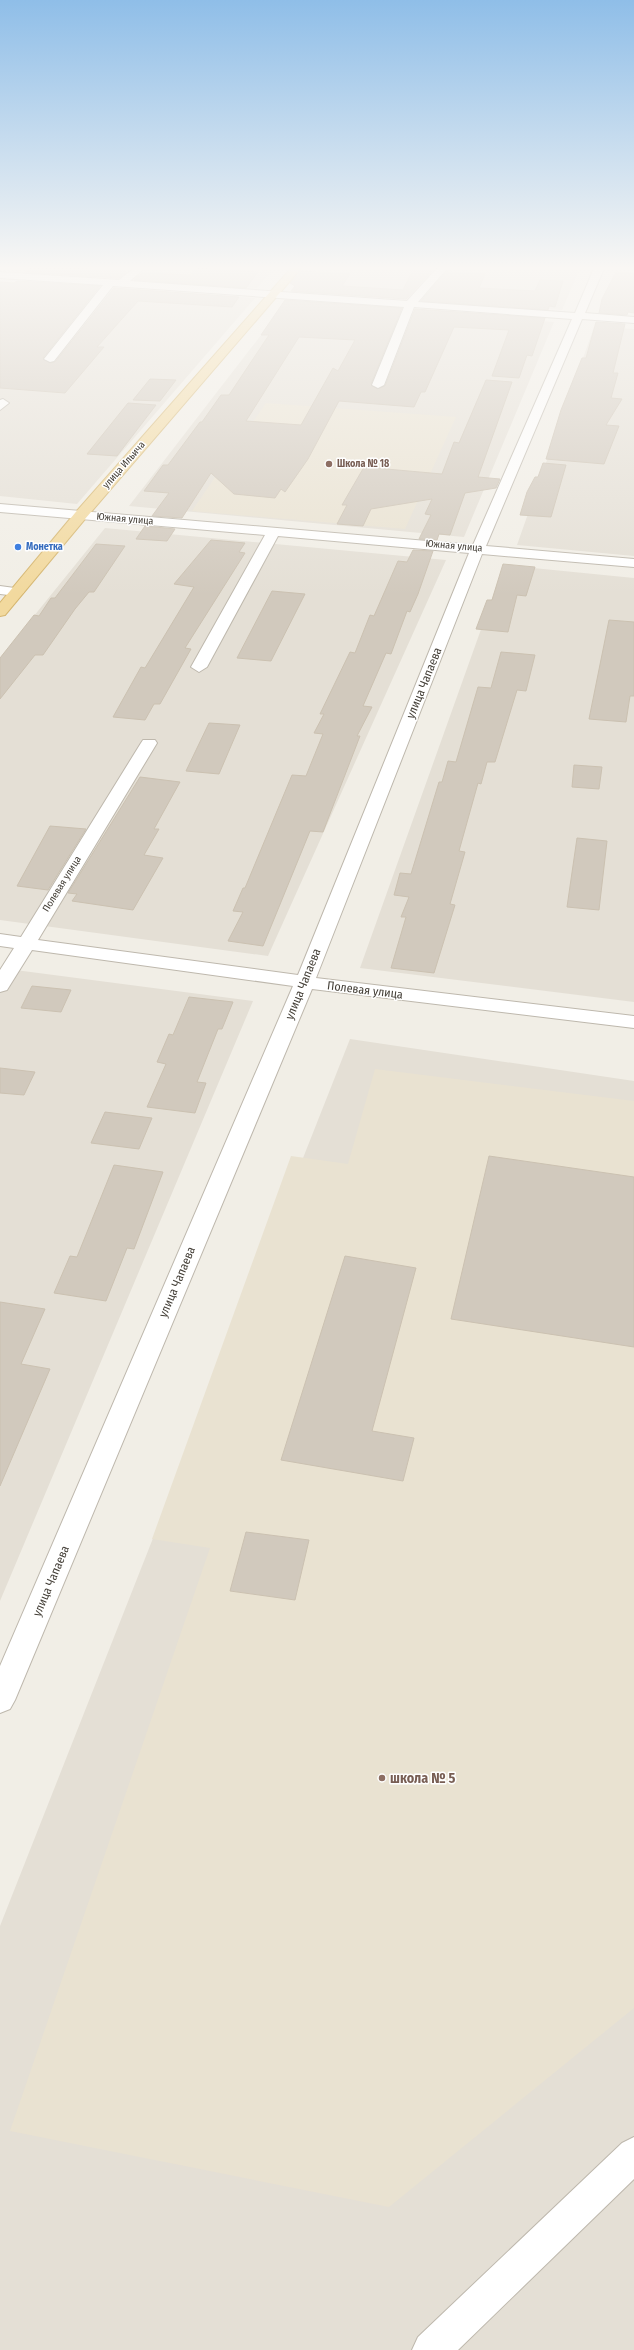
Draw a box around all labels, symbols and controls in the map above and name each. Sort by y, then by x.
street label: улица Ильича [100,439,148,491]
place label: Школа № 18 [337,458,390,470]
marker: Школа № 18 [324,459,334,469]
street label: Южная улица [96,511,154,527]
street label: Южная улица [425,538,483,554]
place label: Монетка [26,541,63,553]
marker: Монетка [13,542,23,552]
street label: улица Чапаева [403,645,445,721]
street label: Полевая улица [40,854,84,914]
street label: улица Чапаева [282,946,324,1022]
street label: Полевая улица [326,978,404,1002]
street label: улица Чапаева [156,1245,198,1319]
street label: улица Чапаева [30,1544,72,1618]
place label: школа № 5 [390,1770,455,1787]
marker: школа № 5 [377,1773,387,1783]

